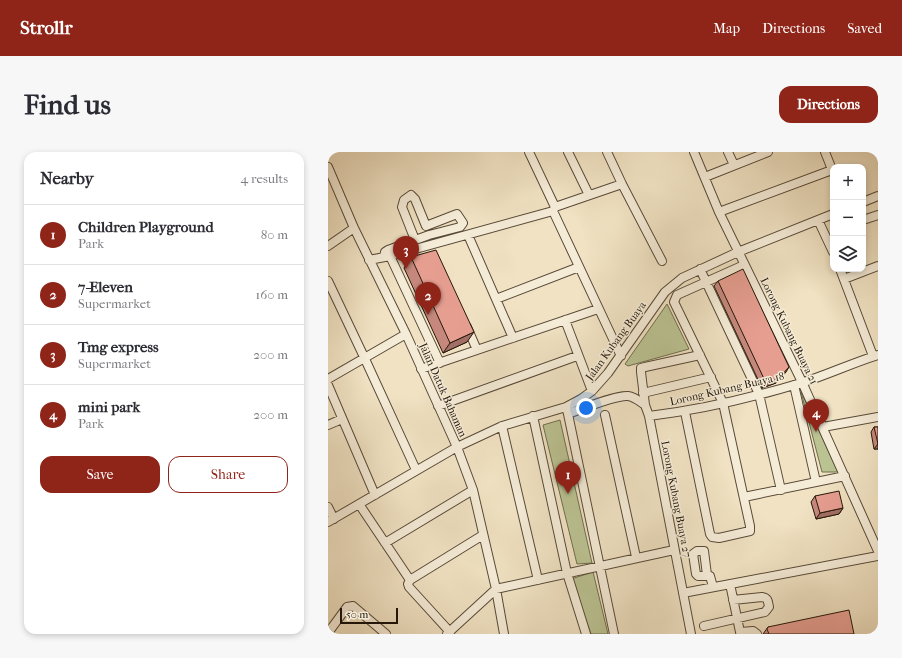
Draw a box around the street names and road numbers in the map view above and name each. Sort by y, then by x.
street label: Lorong Kubang Buaya 21 [757,275,821,387]
street label: Jalan Kubang Buaya [582,298,650,384]
street label: Jalan Datuk Bahaman [416,340,470,440]
street label: Lorong Kubang Buaya 18 [668,369,786,409]
street label: Lorong Kubang Buaya 27 [658,439,694,559]

